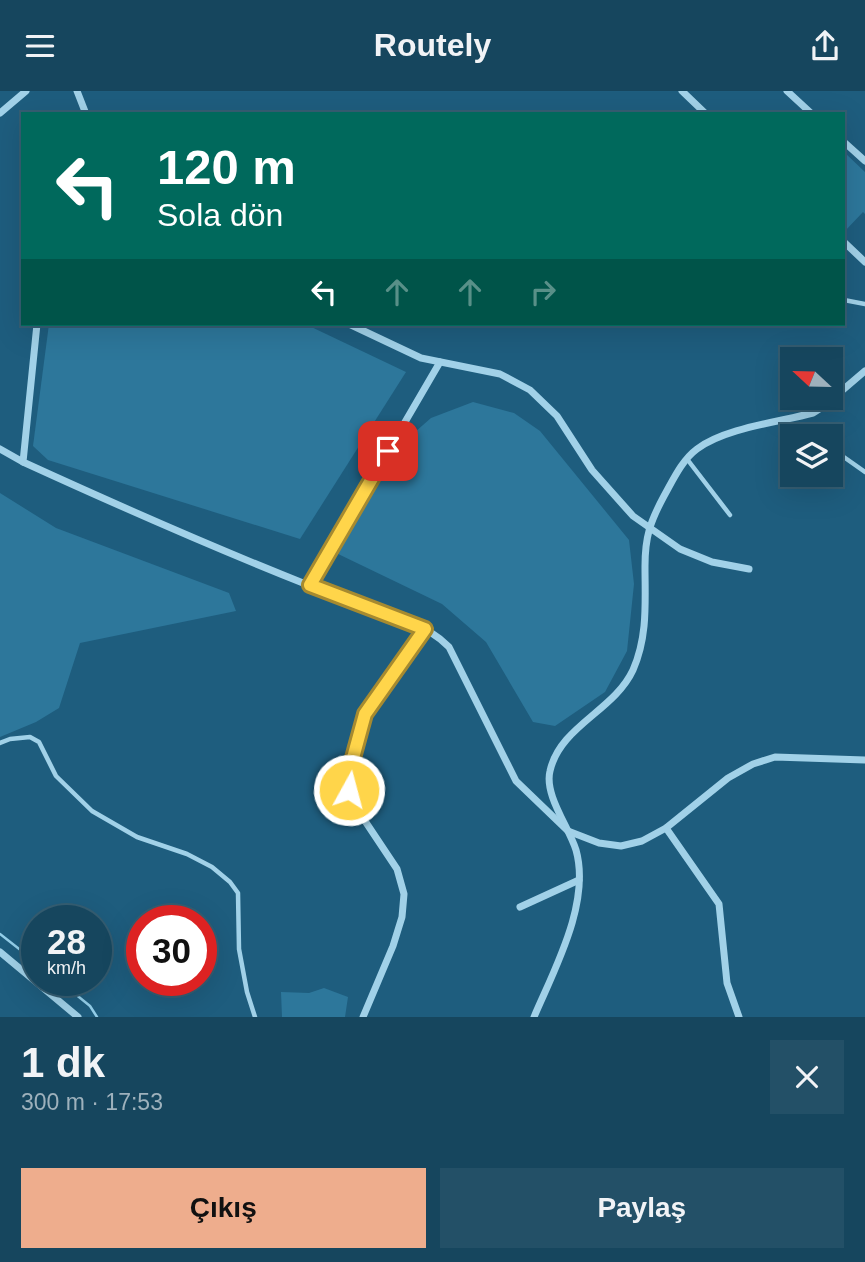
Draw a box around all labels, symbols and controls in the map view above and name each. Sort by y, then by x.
icon: menu [21,27,59,65]
text: Routely [374,27,491,63]
icon: share [806,27,844,65]
icon: left [42,140,133,231]
text: 120 m [157,140,296,194]
text: Sola dön [157,197,283,233]
icon: left [305,273,343,311]
icon: ahead [378,273,416,311]
icon: ahead [451,273,489,311]
icon: right [524,273,562,311]
north arrow [780,347,844,409]
map controls [780,347,843,487]
pin [358,421,418,481]
button: layers [780,424,843,487]
icon: arrive [369,432,407,470]
position arrow [312,753,386,827]
speed limit sign: 30 [126,905,217,996]
text: 28 [47,922,86,961]
text: km/h [47,958,86,978]
text: 1 dk [21,1039,105,1086]
button: close [770,1040,844,1114]
text: 300 m · 17:53 [21,1089,163,1115]
button: Çıkış [21,1168,426,1248]
button: Paylaş [440,1168,844,1248]

